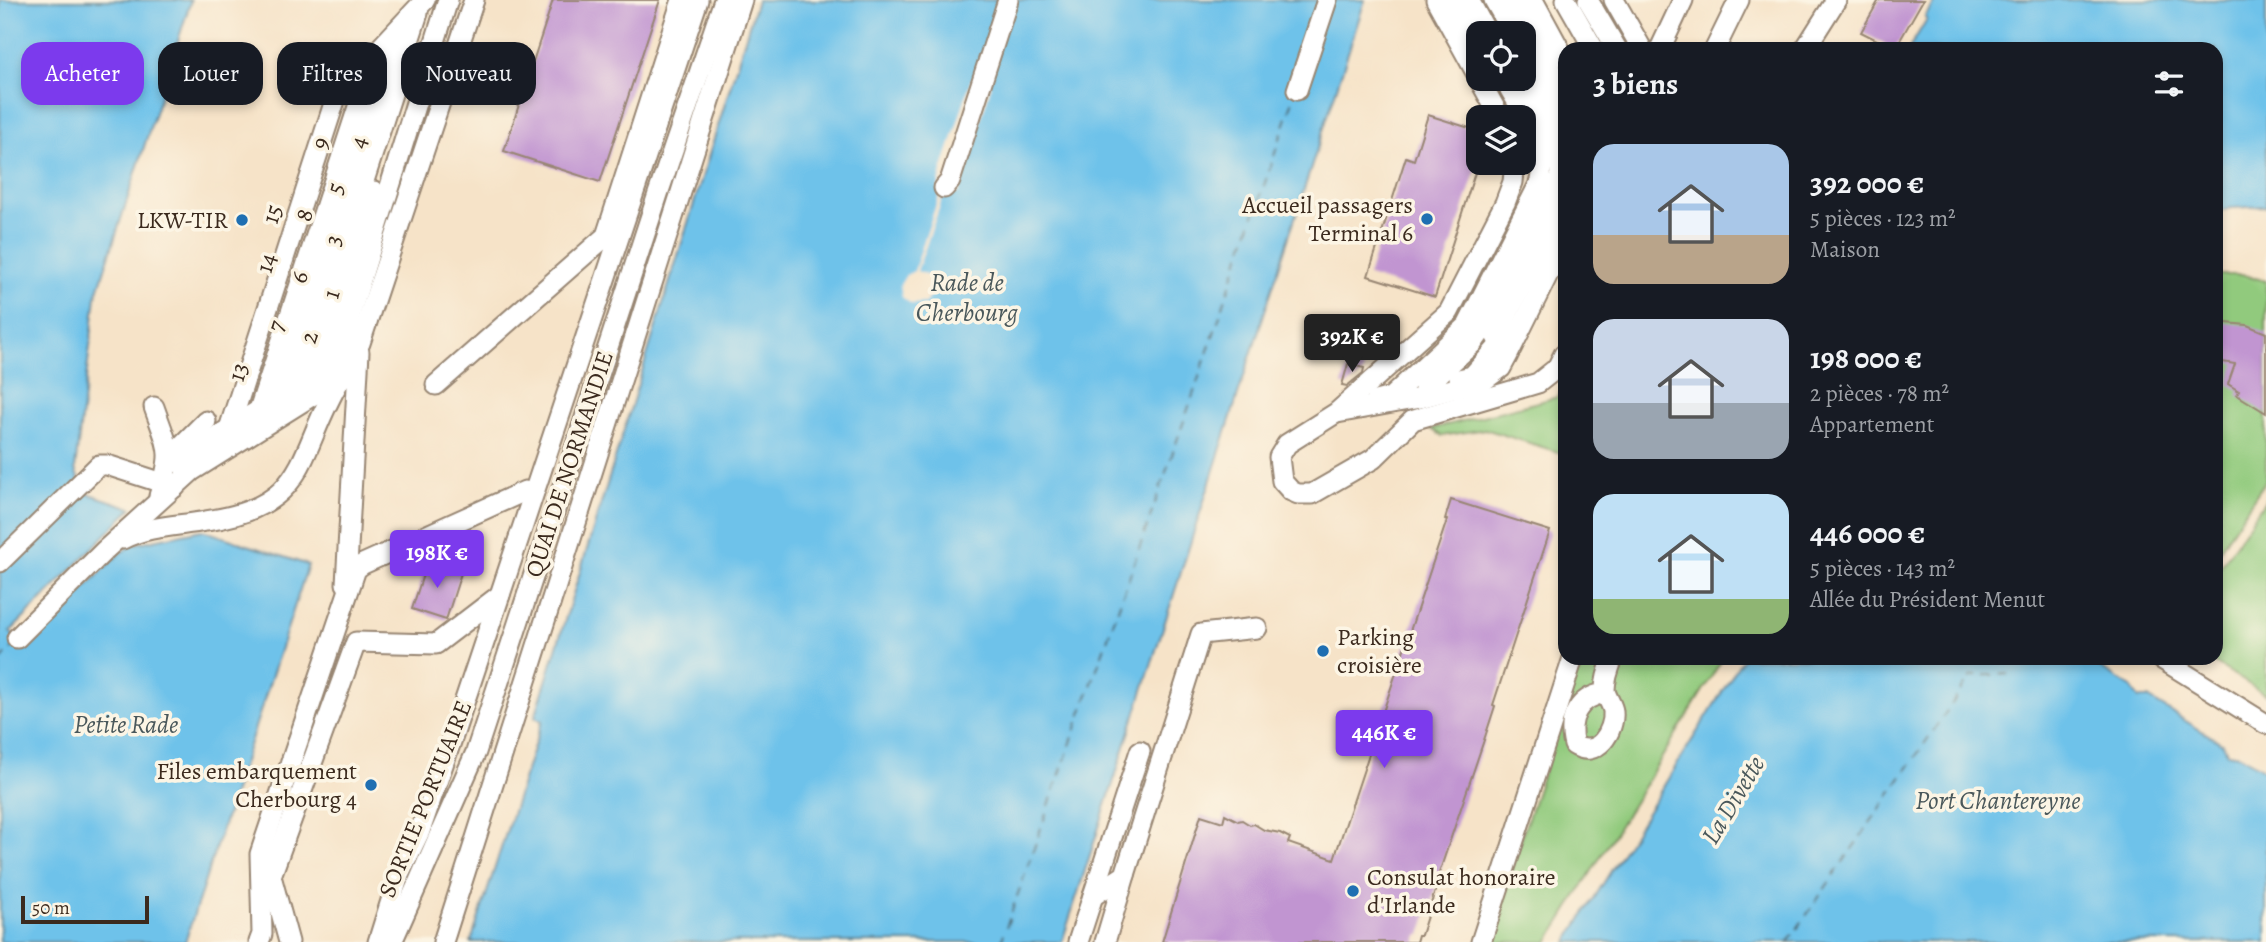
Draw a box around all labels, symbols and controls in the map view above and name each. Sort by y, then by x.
map controls [1466,21,1536,175]
button: locate [1466,21,1536,91]
chip: Acheter [21,42,144,105]
chip: Louer [158,42,263,105]
chip: Filtres [277,42,387,105]
chip: Nouveau [401,42,536,105]
text: 3 biens [1593,64,1678,104]
icon: filters [2150,65,2188,103]
button: layers [1466,105,1536,175]
street label: 4 [341,132,375,152]
street label: 9 [303,133,337,153]
text: 392 000 € [1810,163,1924,203]
icon: home [1649,172,1733,256]
street label: 5 [318,178,352,198]
place label: Accueil passagers Terminal 6 [1241,189,1413,249]
street label: 15 [254,200,290,228]
text: 5 pièces · 123 m² [1810,203,1956,234]
place label: LKW-TIR [137,204,228,236]
street label: 8 [287,205,321,225]
marker: Accueil passagers Terminal 6 [1419,211,1435,227]
marker: LKW-TIR [234,212,250,228]
street label: 3 [316,230,350,250]
text: Maison [1810,234,1880,265]
street label: 14 [248,249,284,277]
water label: Rade de Cherbourg [916,265,1019,330]
street label: 6 [282,267,316,287]
street label: 1 [314,285,348,303]
pin: 392K € [1295,314,1409,374]
street label: 7 [259,315,293,336]
text: 392K € [1320,321,1384,352]
street label: 2 [292,327,326,347]
text: 198 000 € [1810,338,1922,378]
street label: QUAI DE NORMANDIE [517,347,621,581]
icon: home [1649,347,1733,431]
street label: 13 [220,358,256,386]
text: 2 pièces · 78 m² [1810,378,1949,409]
text: Appartement [1810,409,1934,440]
text: 446 000 € [1810,513,1925,553]
icon: home [1649,522,1733,606]
pin: 198K € [380,530,494,590]
text: 198K € [406,537,468,568]
text: 5 pièces · 143 m² [1810,553,1955,584]
text: Allée du Président Menut [1810,584,2045,615]
place label: Parking croisière [1337,621,1422,681]
marker: Parking croisière [1315,643,1331,659]
street label: SORTIE PORTUAIRE [371,696,479,902]
water label: Petite Rade [74,707,178,742]
pin: 446K € [1327,710,1441,770]
text: 446K € [1352,717,1416,748]
water label: La Divette [1693,749,1773,851]
place label: Files embarquement Cherbourg 4 [156,755,357,815]
marker: Files embarquement Cherbourg 4 [363,777,379,793]
water label: Port Chantereyne [1915,783,2081,818]
place label: Consulat honoraire d'Irlande [1367,861,1555,921]
marker: Consulat honoraire d'Irlande [1345,883,1361,899]
scale bar [21,893,149,925]
text: 50 m [32,895,70,921]

